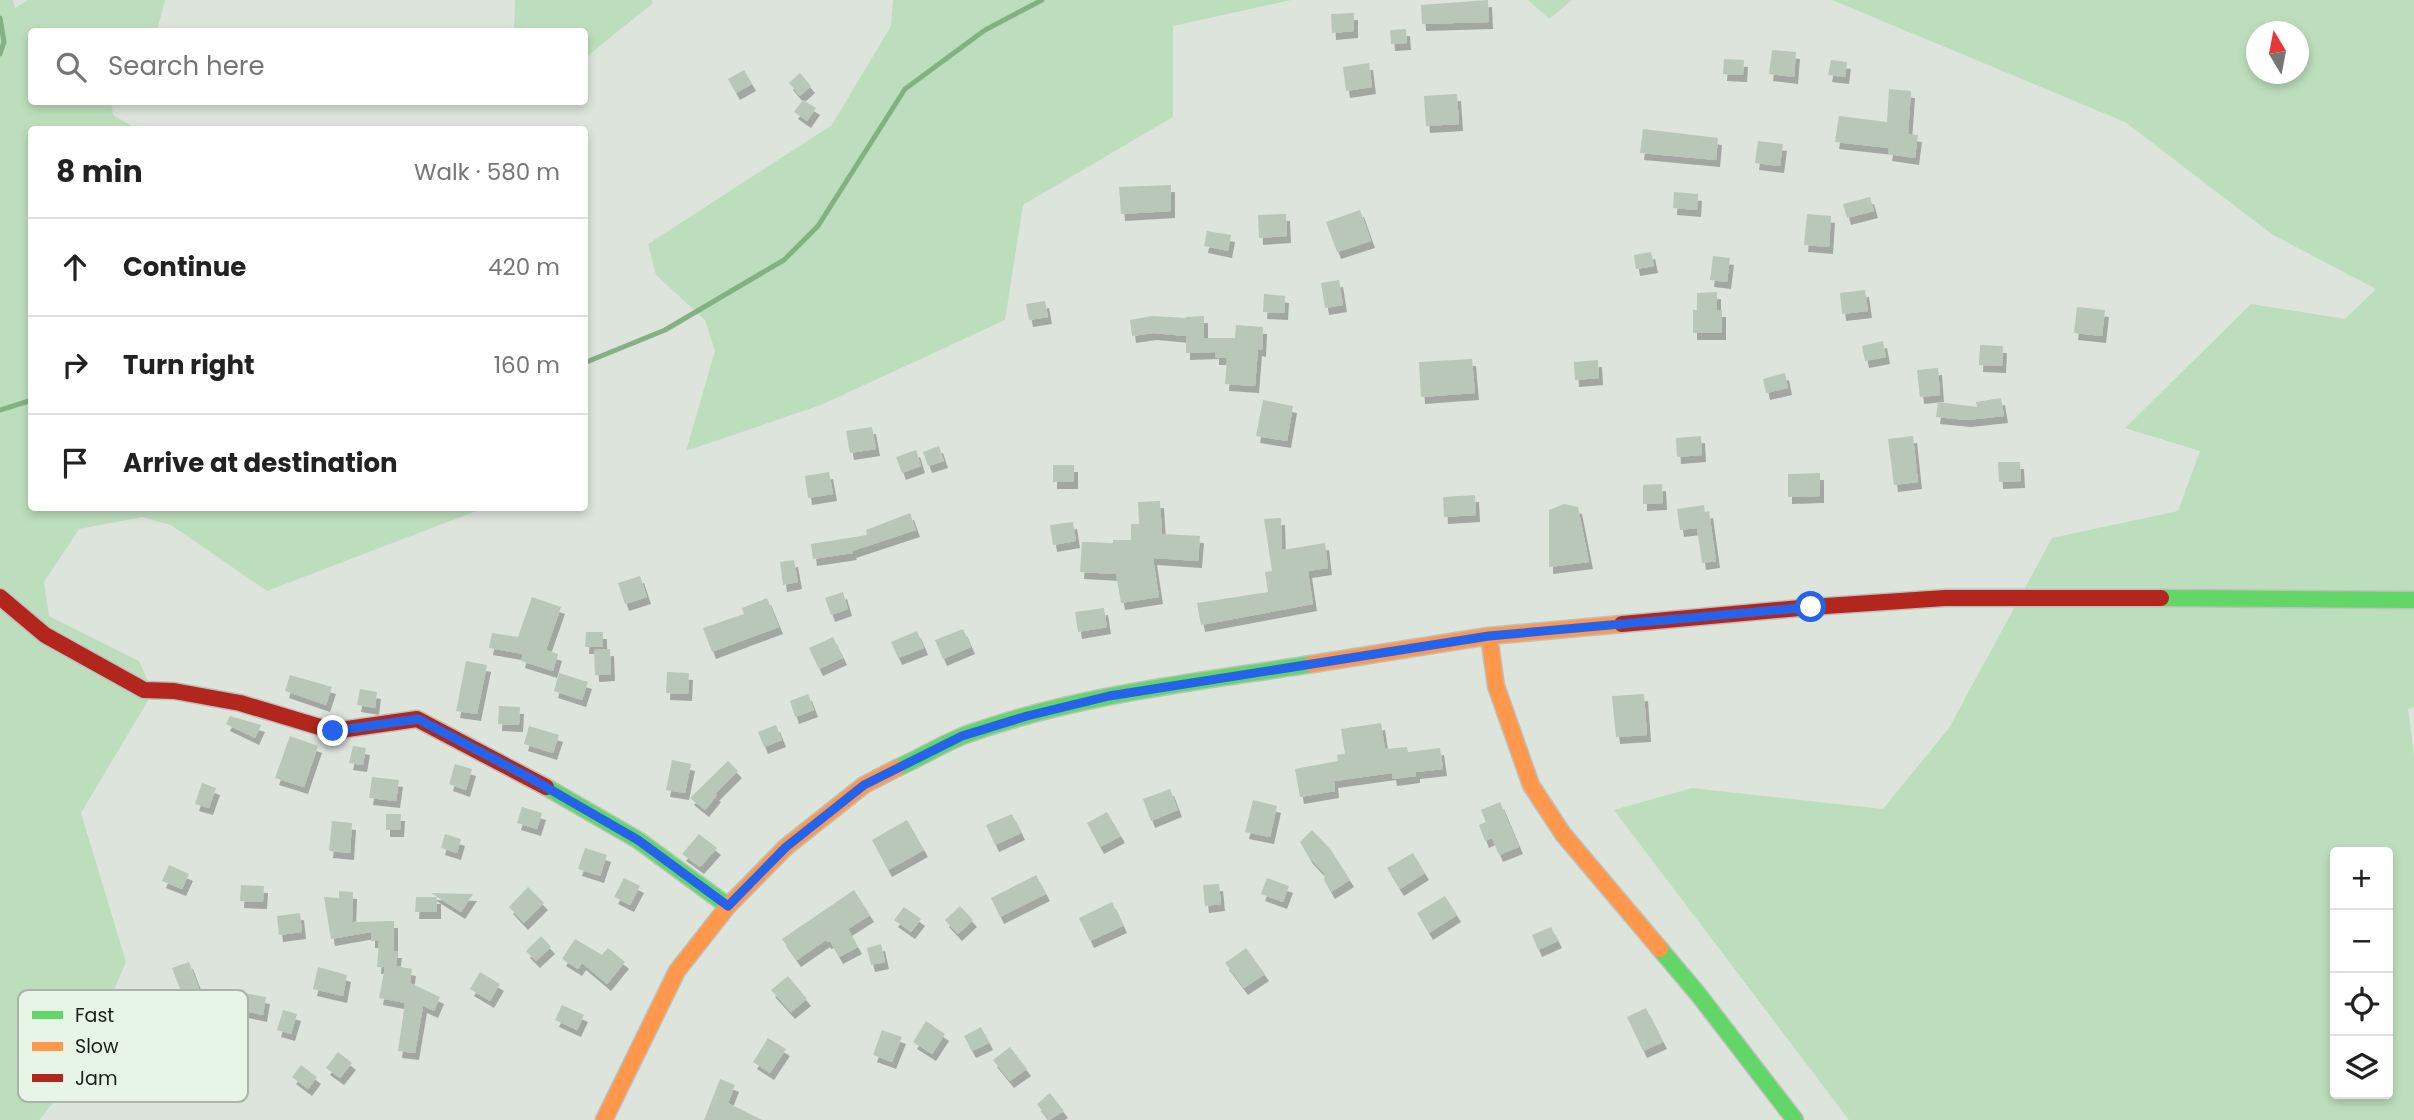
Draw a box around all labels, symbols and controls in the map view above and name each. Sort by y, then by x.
north arrow [2246,21,2309,84]
search box [28,28,588,105]
icon: search [52,48,90,86]
text: Search here [108,48,265,84]
text: 8 min [56,150,143,193]
text: Walk · 580 m [414,156,560,188]
icon: ahead [56,248,94,286]
text: Continue [123,249,246,285]
text: 420 m [488,251,560,283]
icon: right [56,346,94,384]
text: Turn right [123,347,255,383]
text: 160 m [494,349,560,381]
icon: arrive [56,444,94,482]
text: Arrive at destination [123,445,398,481]
route start [1795,591,1826,622]
route end [317,715,348,746]
map controls [2330,847,2393,1099]
button: + [2330,847,2393,910]
button: − [2330,910,2393,973]
button: locate [2330,973,2393,1036]
legend [18,990,248,1102]
text: Fast [75,1002,114,1029]
text: Slow [75,1033,119,1060]
button: layers [2330,1036,2393,1099]
text: Jam [75,1065,117,1092]

